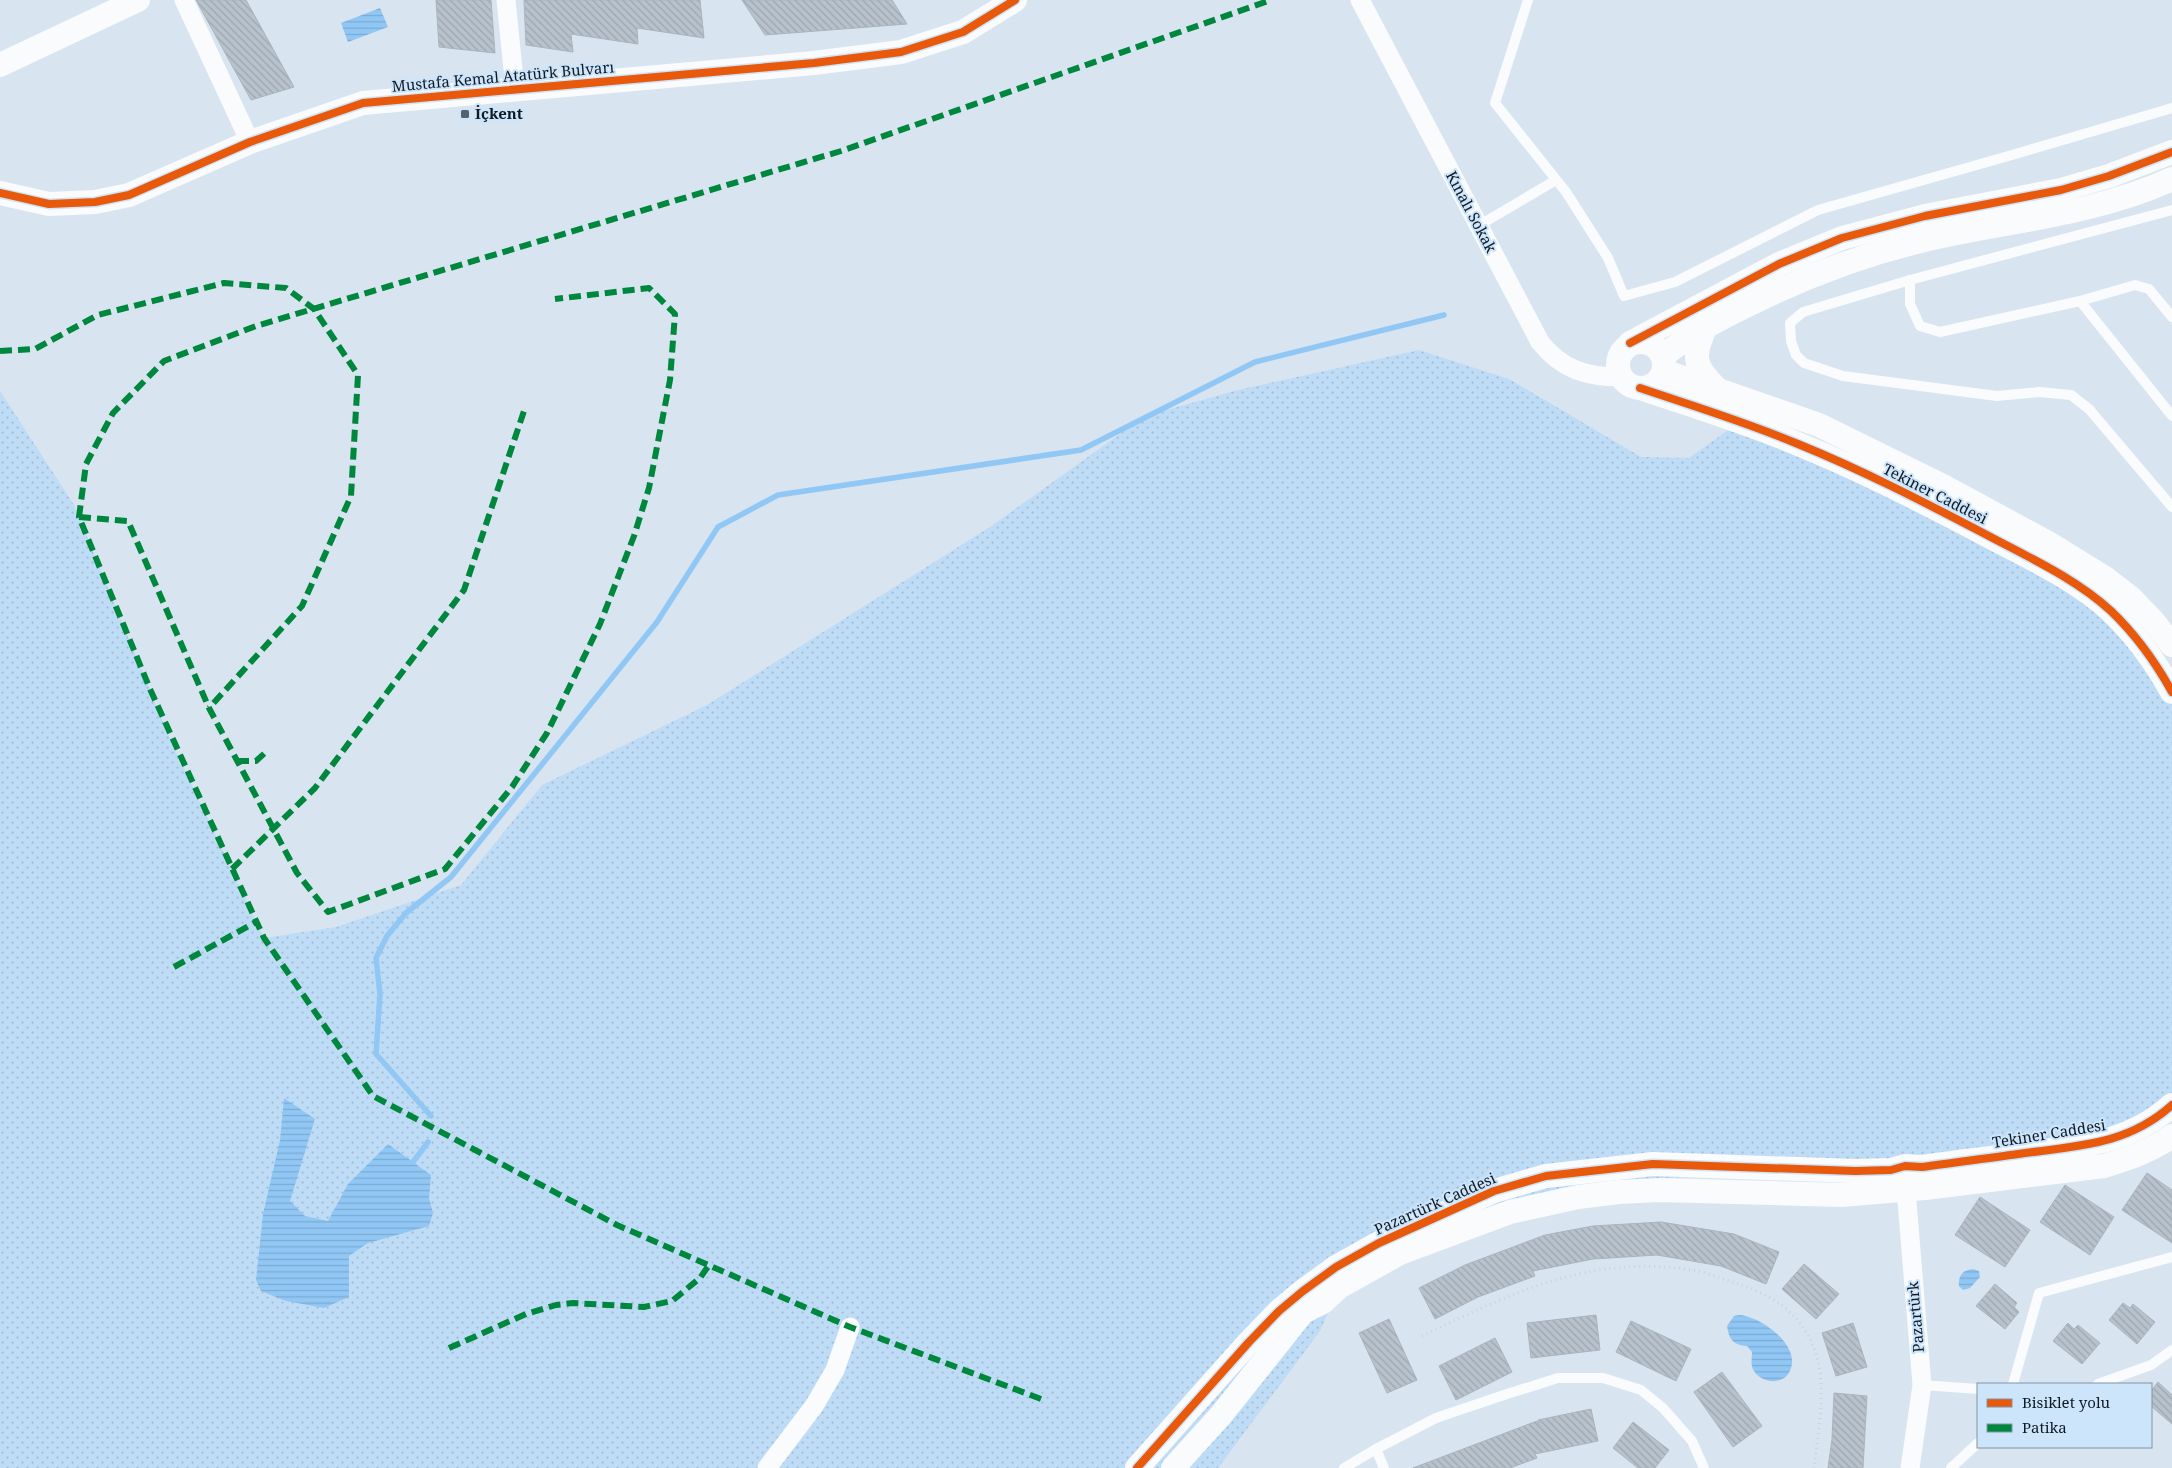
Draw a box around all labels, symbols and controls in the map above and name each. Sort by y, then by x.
street label: Mustafa Kemal Atatürk Bulvarı [391,56,615,96]
place label: İçkent [475,103,523,123]
marker: İçkent [459,108,471,120]
street label: Kınalı Sokak [1442,167,1502,256]
street label: Tekiner Caddesi [1880,458,1991,528]
street label: Tekiner Caddesi [1991,1114,2107,1152]
street label: Pazartürk Caddesi [1371,1167,1499,1239]
street label: Pazartürk [1902,1280,1928,1353]
legend [1977,1383,2152,1448]
text: Bisiklet yolu [2022,1392,2111,1412]
text: Patika [2022,1417,2067,1437]

